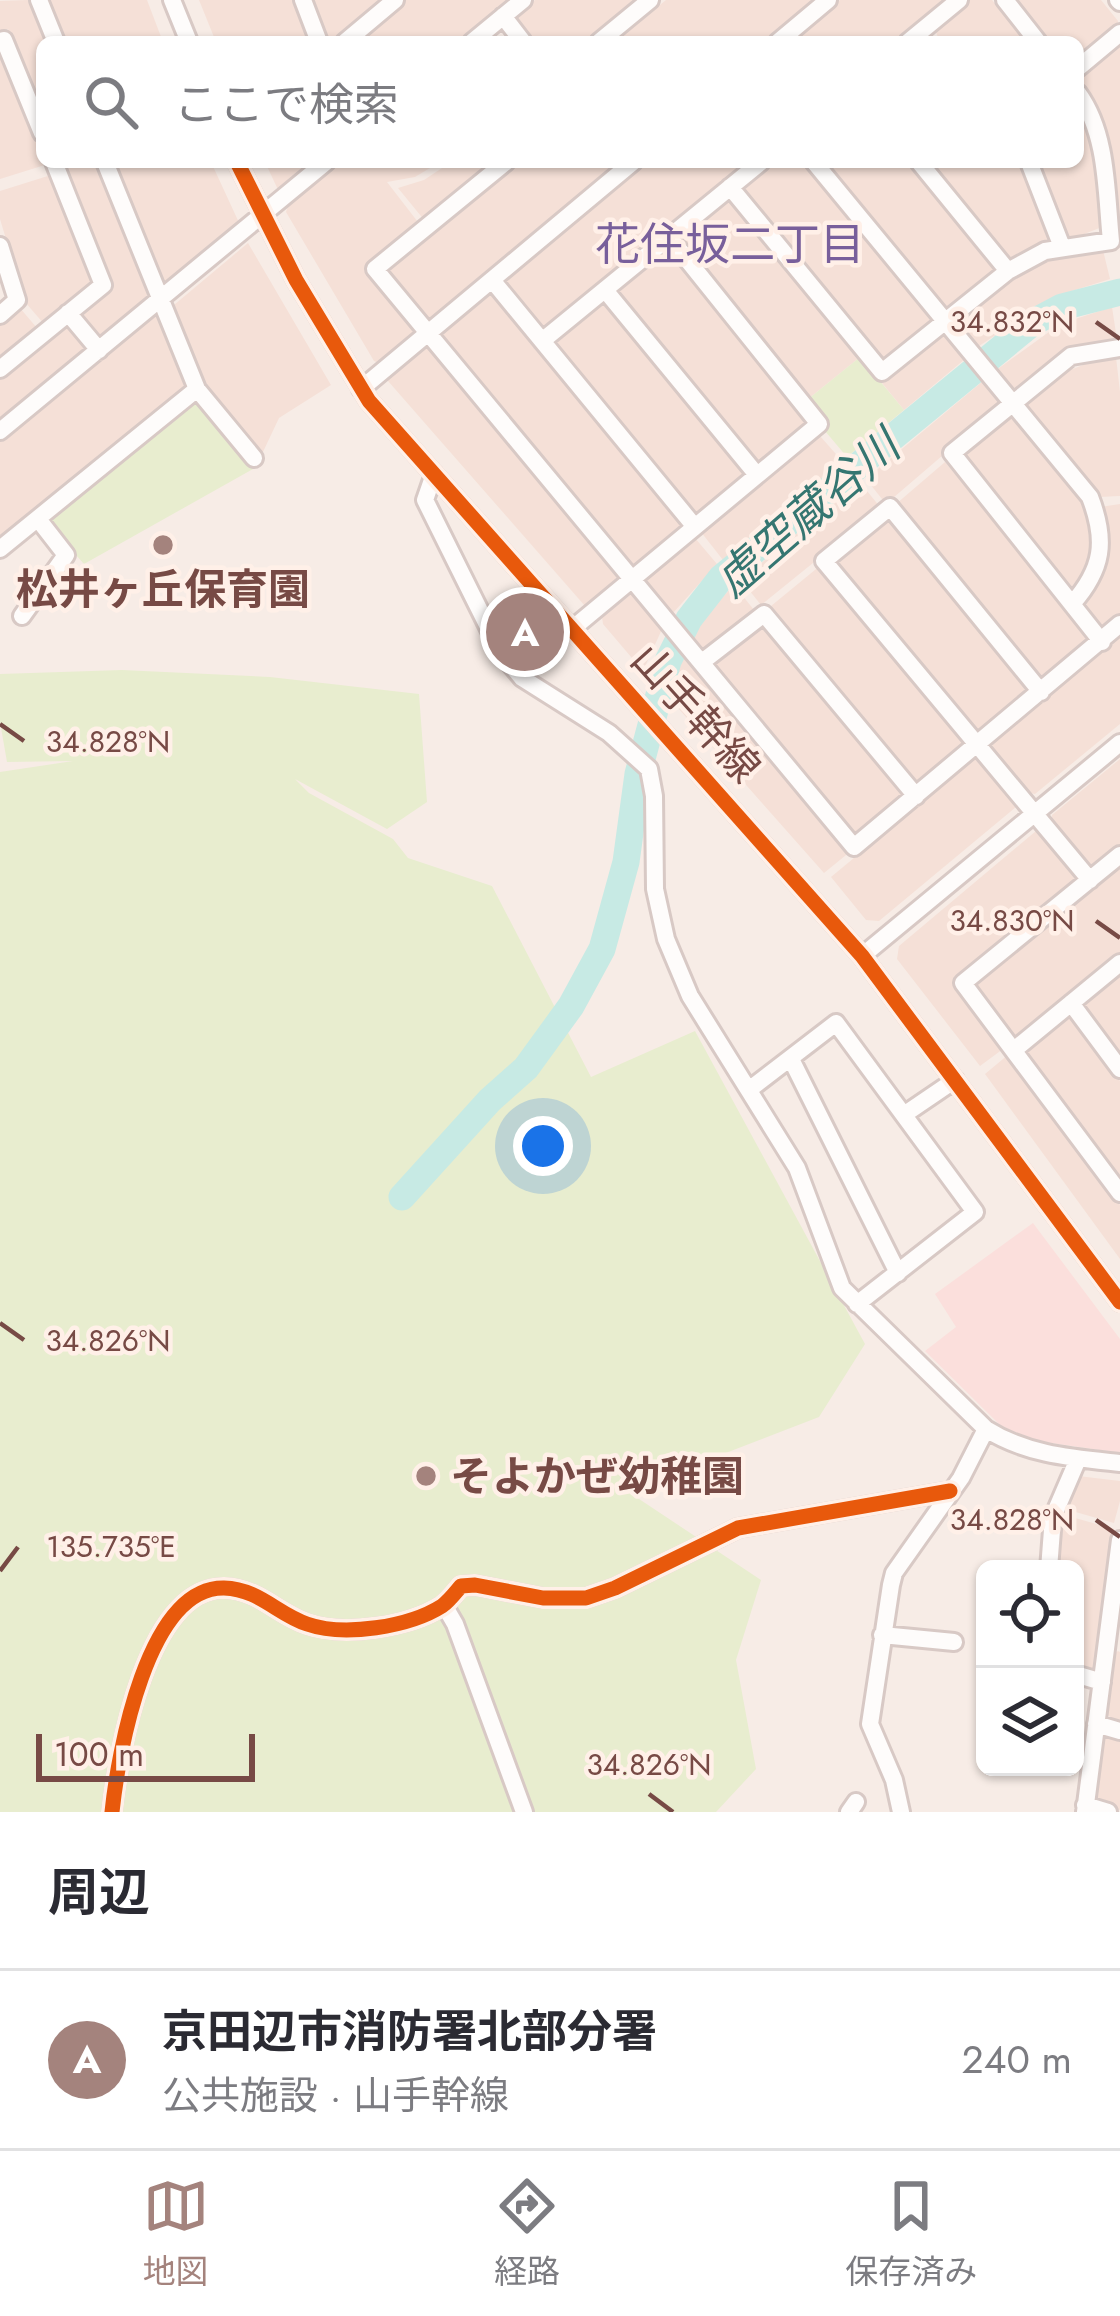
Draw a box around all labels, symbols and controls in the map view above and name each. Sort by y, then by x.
search box [36,36,1084,168]
icon: search [78,69,144,135]
text: ここで検索 [174,72,399,137]
district label: 花住坂二丁目 [595,212,865,277]
text: 34.832°N [950,300,1074,343]
water label: 虚空蔵谷川 [701,412,917,612]
marker: 松井ヶ丘保育園 [150,532,176,558]
place label: 松井ヶ丘保育園 [16,559,310,620]
pin: A [486,587,564,677]
street label: 山手幹線 [617,630,775,796]
text: 34.828°N [46,720,170,763]
text: 34.830°N [949,899,1075,942]
your location [513,1116,573,1176]
text: 34.826°N [45,1319,171,1362]
place label: そよかぜ幼稚園 [450,1446,744,1507]
marker: そよかぜ幼稚園 [413,1463,439,1489]
text: 34.828°N [950,1498,1074,1541]
text: 135.735°E [46,1525,176,1568]
map controls [976,1560,1084,1776]
button: locate [976,1560,1084,1668]
button: layers [976,1668,1084,1776]
scale bar [36,1728,255,1781]
text: 100 m [54,1731,144,1778]
text: 34.826°N [586,1743,712,1786]
text: 周辺 [48,1855,150,1929]
text: 京田辺市消防署北部分署 [162,1999,657,2064]
text: A [73,2031,101,2088]
text: 240 m [962,2031,1072,2088]
text: 公共施設 · 山手幹線 [162,2067,509,2124]
tab: 地図 [143,2173,209,2295]
tab: 経路 [494,2173,560,2295]
tab: 保存済み [845,2173,977,2295]

